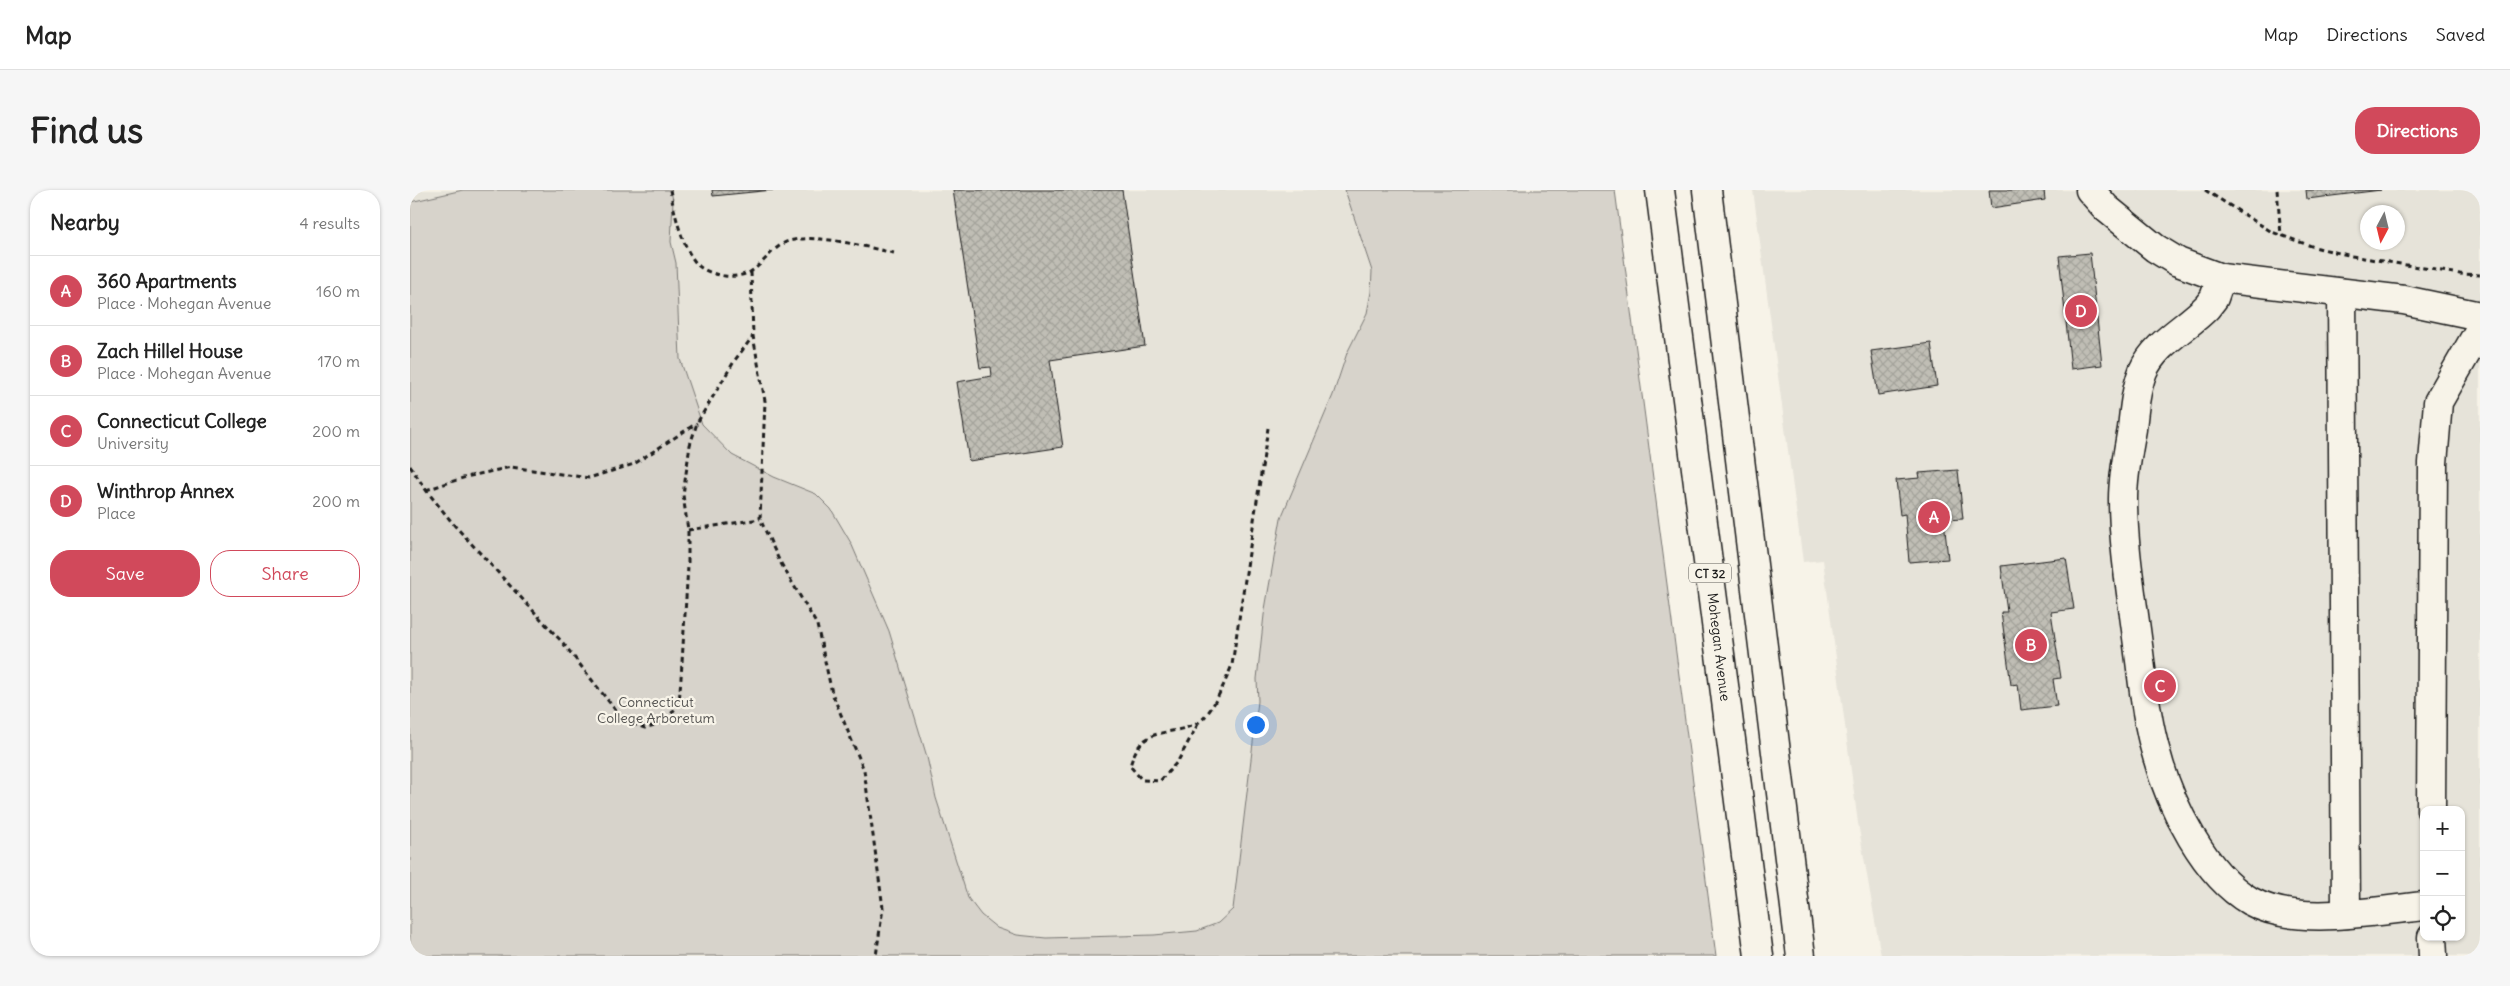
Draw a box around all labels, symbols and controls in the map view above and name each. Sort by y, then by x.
text: Map [25,20,72,50]
text: Map [2263,23,2298,46]
text: Directions [2326,23,2408,46]
text: Saved [2436,23,2485,46]
button: Directions [2355,107,2480,154]
text: Find us [30,108,143,152]
north arrow [2360,205,2405,250]
text: Nearby [50,209,120,236]
text: 4 results [299,213,360,233]
text: 360 Apartments [97,269,237,293]
text: A [61,281,71,301]
text: 160 m [316,281,360,301]
pin: D [2065,292,2097,330]
text: Place · Mohegan Avenue [97,293,271,313]
text: Zach Hillel House [97,339,243,363]
text: B [61,351,71,371]
text: 170 m [317,351,360,371]
text: Place · Mohegan Avenue [97,363,271,383]
text: Connecticut College [97,409,267,433]
text: C [61,421,71,441]
text: 200 m [312,421,360,441]
text: University [97,433,169,453]
text: Winthrop Annex [97,479,234,503]
text: D [60,491,72,511]
text: 200 m [312,491,360,511]
pin: A [1918,498,1950,536]
text: Place [97,503,136,523]
button: Save [50,550,200,597]
button: Share [210,550,360,597]
road number: CT 32 [1689,563,1731,582]
street label: Mohegan Avenue [1703,592,1735,702]
pin: B [2015,626,2047,664]
pin: C [2144,667,2176,705]
park label: Connecticut College Arboretum [597,693,715,727]
your location [1243,712,1269,738]
map controls [2420,806,2465,941]
button: + [2420,806,2465,851]
button: − [2420,851,2465,896]
button: locate [2420,896,2465,941]

